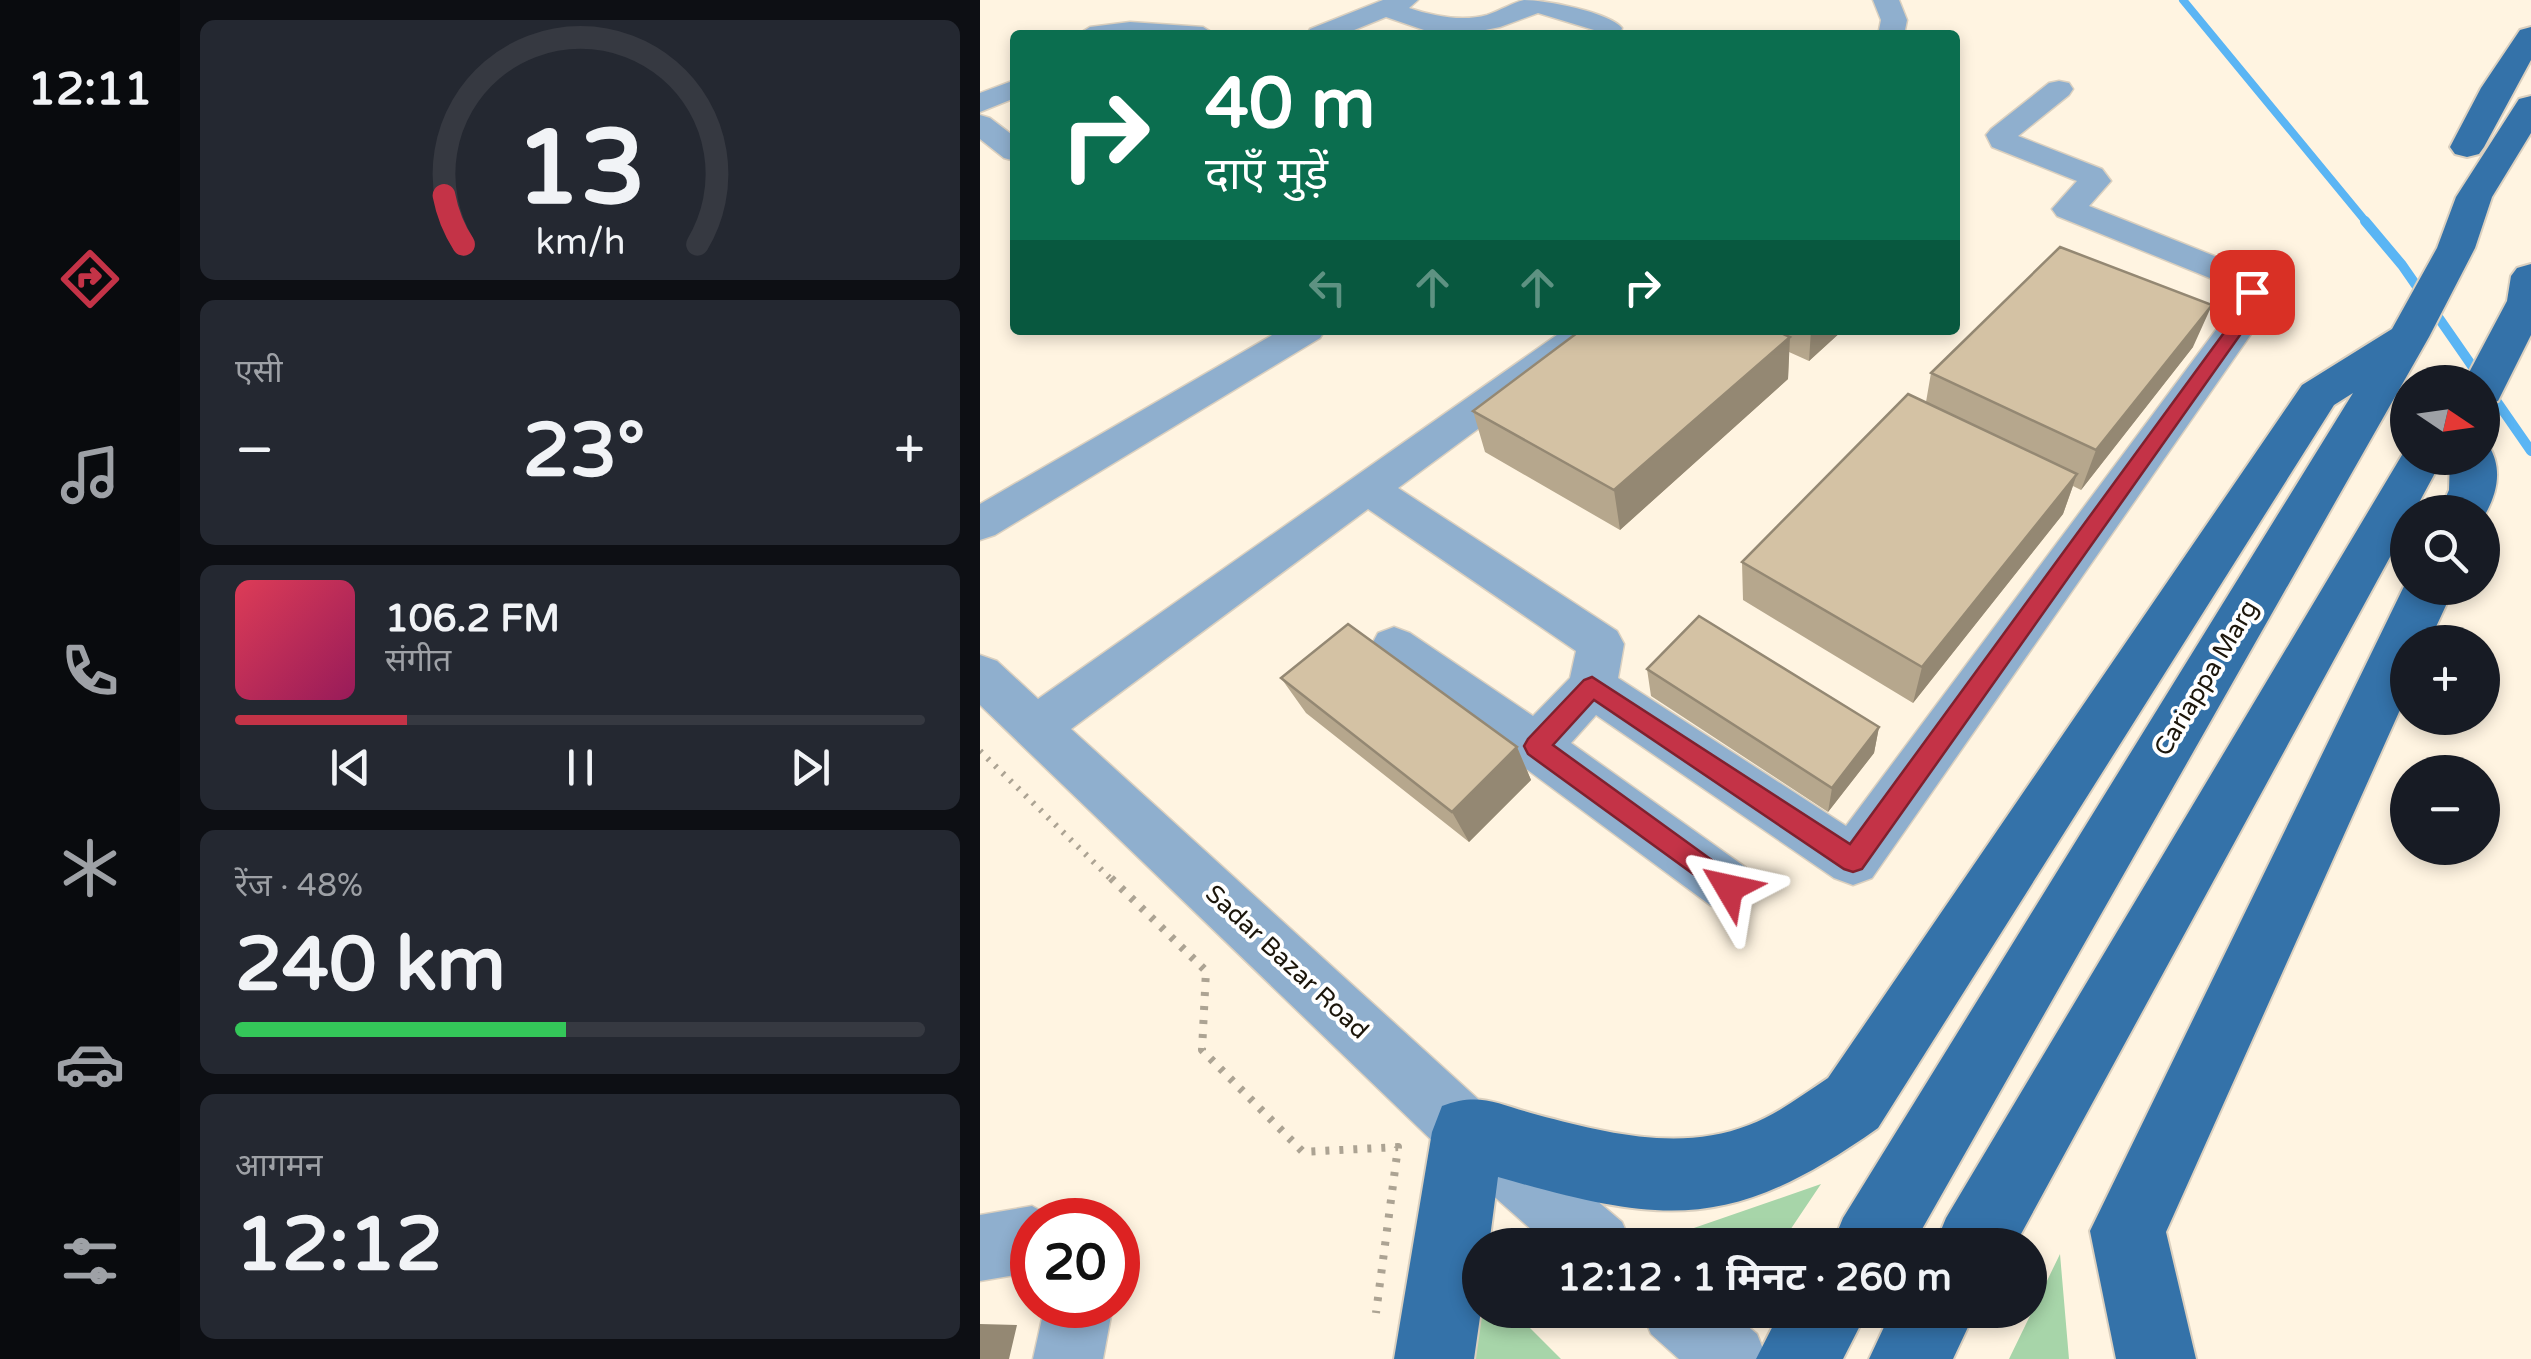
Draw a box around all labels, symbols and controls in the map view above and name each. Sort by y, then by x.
text: 12:11 [28,63,152,117]
text: 40 m [1205,63,1375,147]
icon: right [1040,70,1170,200]
text: 13 [515,107,645,232]
text: दाएँ मुड़ें [1205,148,1328,202]
text: km/h [535,221,625,264]
icon: directions [55,244,125,314]
pin [2210,250,2295,335]
icon: left [1300,260,1355,315]
icon: ahead [1405,260,1460,315]
icon: ahead [1510,260,1565,315]
icon: right [1615,260,1670,315]
icon: arrive [2225,265,2280,320]
text: एसी [235,353,283,391]
north arrow [2390,365,2500,475]
map controls [2390,365,2500,865]
text: 23° [523,406,645,496]
text: − [235,418,274,484]
text: + [894,418,925,484]
icon: music [55,440,125,510]
button: search [2390,495,2500,605]
street label: Cariappa Marg [2148,595,2264,761]
text: 106.2 FM [385,596,560,642]
button: + [2390,625,2500,735]
icon: phone [55,636,125,706]
text: संगीत [385,642,451,680]
icon: previous [323,740,378,795]
icon: pause [553,740,608,795]
icon: next [783,740,838,795]
button: − [2390,755,2500,865]
icon: climate [55,833,125,903]
position arrow [1677,836,1781,940]
text: रेंज · 48% [235,867,363,905]
street label: Sadar Bazar Road [1199,879,1375,1045]
text: 240 km [235,920,506,1010]
icon: car [55,1029,125,1099]
text: आगमन [235,1147,323,1185]
speed limit sign: 20 [1010,1198,1140,1328]
text: 12:12 [235,1200,443,1290]
icon: filters [55,1226,125,1296]
text: 12:12 · 1 मिनट · 260 m [1557,1255,1952,1301]

